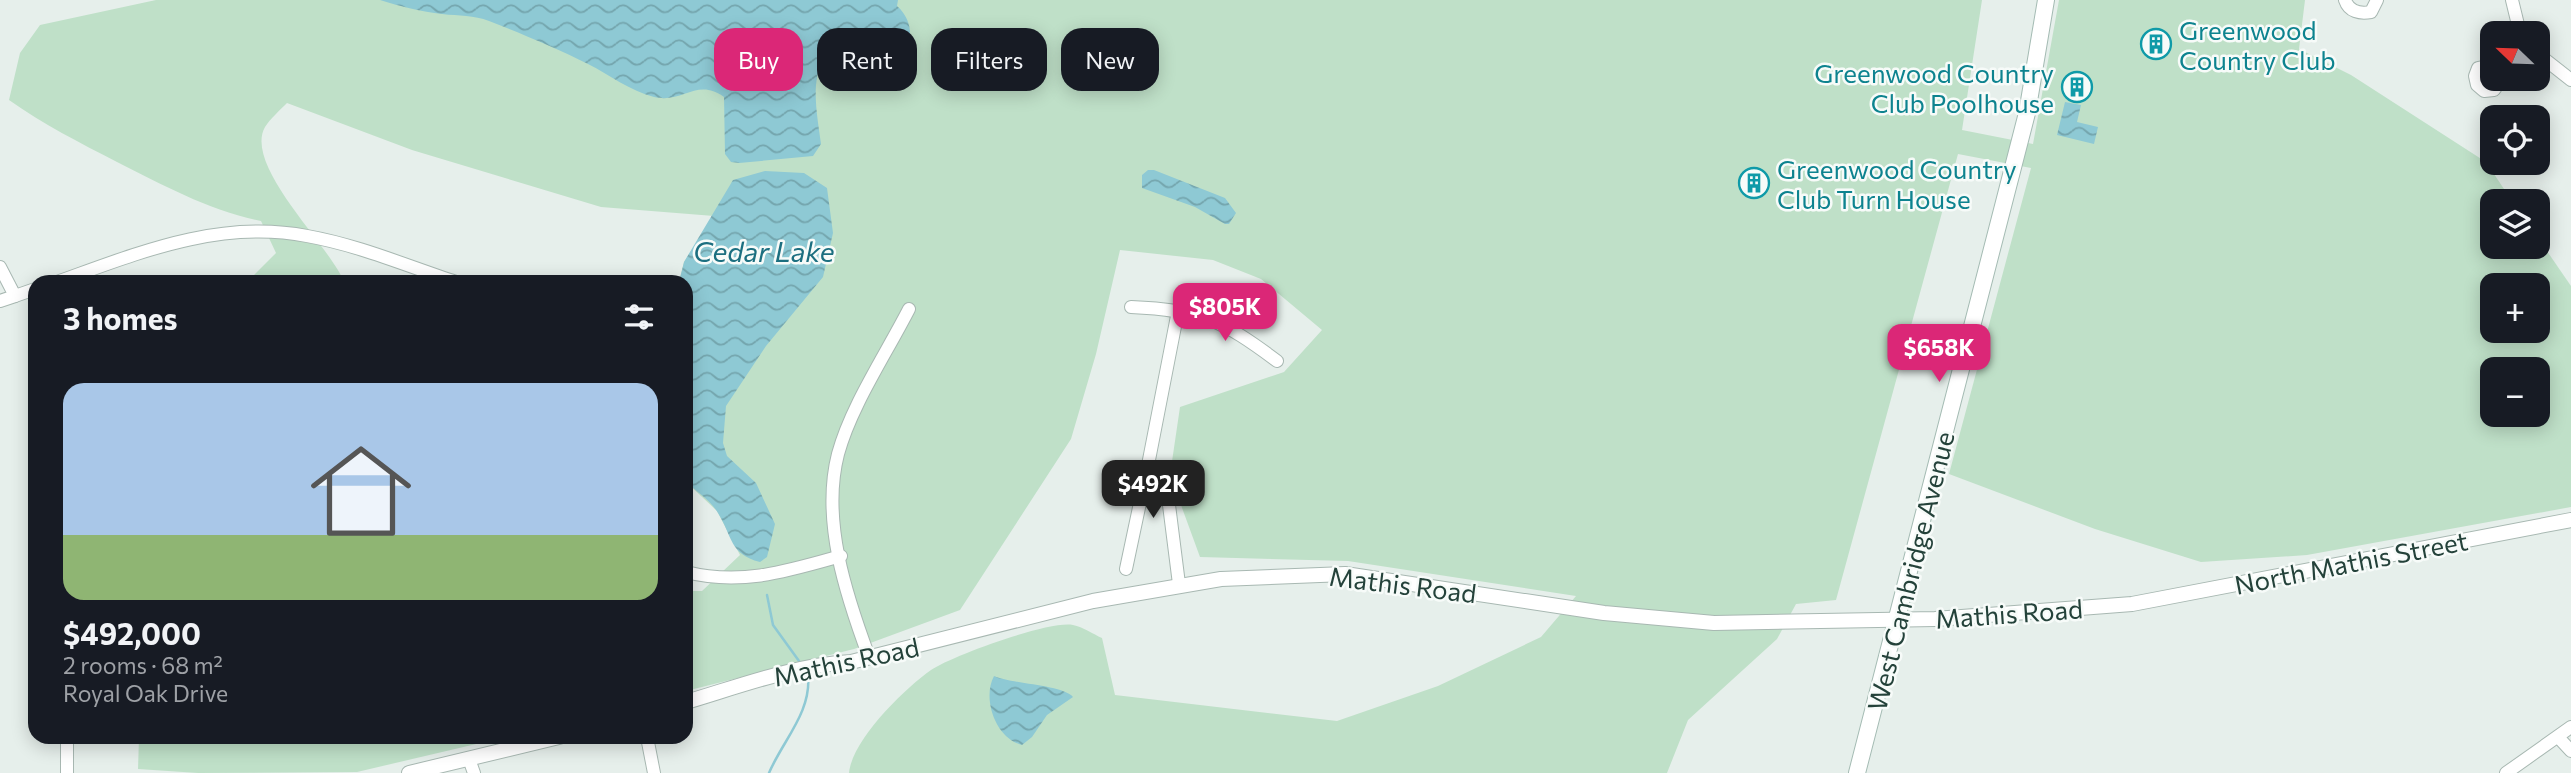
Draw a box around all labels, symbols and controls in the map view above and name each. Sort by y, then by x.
place label: Greenwood Country Club [2179,14,2336,75]
north arrow [2480,21,2550,91]
map controls [2480,21,2550,427]
building icon: Greenwood Country Club [2139,27,2173,61]
chip: Buy [714,28,803,91]
chip: Rent [817,28,917,91]
chip: Filters [931,28,1047,91]
chip: New [1061,28,1159,91]
place label: Greenwood Country Club Poolhouse [1814,57,2054,118]
building icon: Greenwood Country Club Poolhouse [2060,70,2094,104]
button: locate [2480,105,2550,175]
place label: Greenwood Country Club Turn House [1777,153,2017,214]
building icon: Greenwood Country Club Turn House [1737,166,1771,200]
button: layers [2480,189,2550,259]
water label: Cedar Lake [693,234,835,268]
button: + [2480,273,2550,343]
pin: $805K [1176,284,1274,343]
text: $805K [1189,292,1261,320]
icon: filters [620,298,658,336]
text: 3 homes [63,299,177,336]
pin: $658K [1890,324,1988,384]
text: $658K [1903,333,1975,361]
button: − [2480,357,2550,427]
icon: home [298,428,424,554]
street label: West Cambridge Avenue [1860,428,1960,714]
pin: $492K [1104,461,1202,520]
text: $492K [1118,469,1188,497]
street label: North Mathis Street [2232,524,2470,600]
street label: Mathis Road [1328,560,1478,608]
street label: Mathis Road [1934,592,2084,634]
text: $492,000 [63,614,201,651]
street label: Mathis Road [770,630,922,692]
text: 2 rooms · 68 m² [63,651,223,679]
text: Royal Oak Drive [63,679,228,707]

